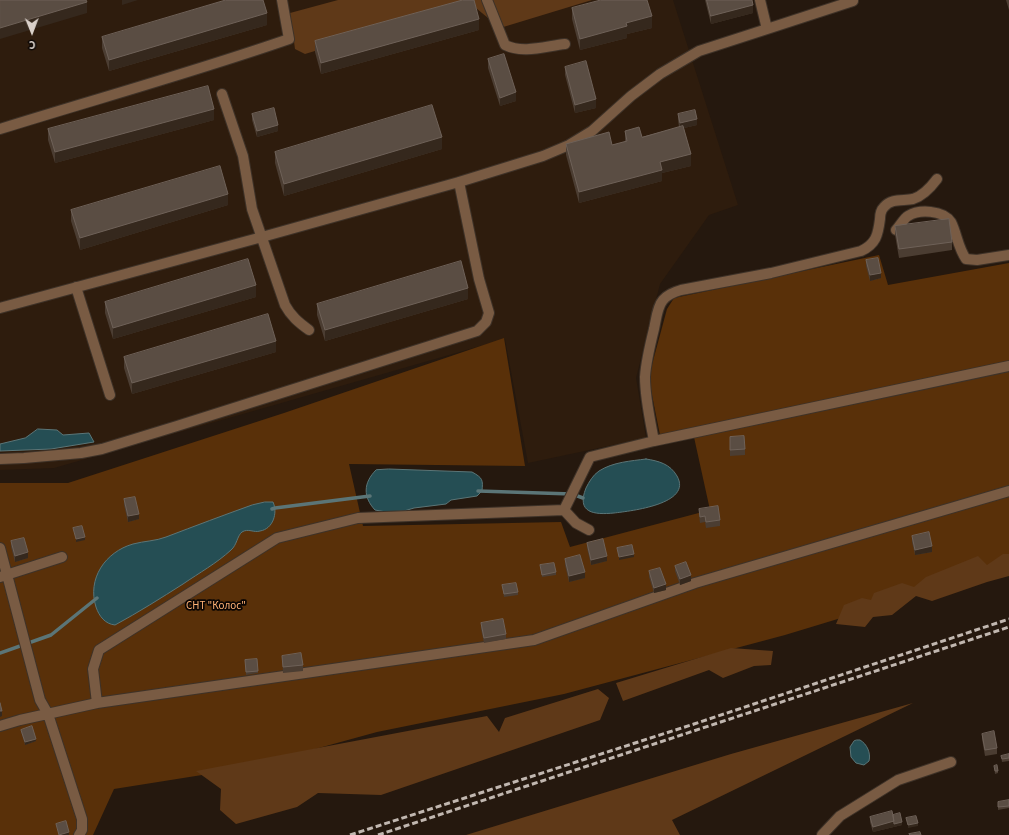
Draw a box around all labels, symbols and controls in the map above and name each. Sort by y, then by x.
north arrow [12,12,52,52]
text: С [29,37,36,52]
park label: СНТ "Колос" [186,600,246,614]

